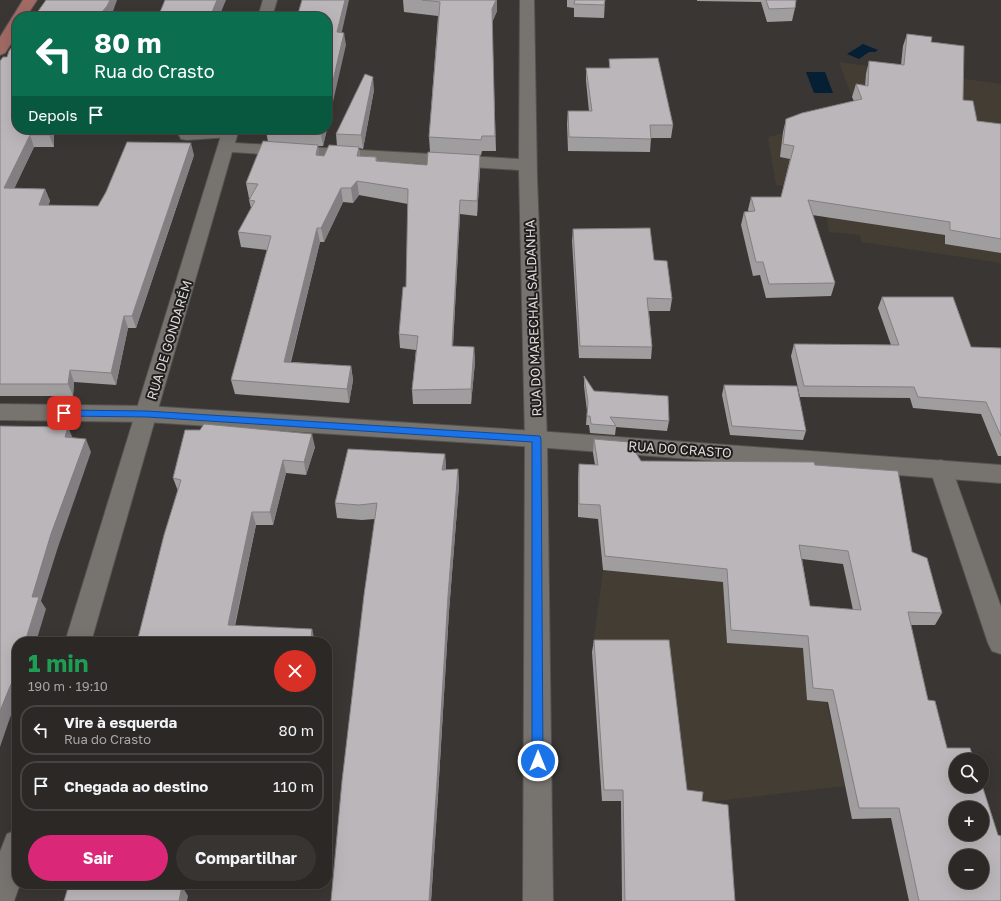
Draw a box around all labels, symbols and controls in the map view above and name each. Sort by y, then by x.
text: 80 m [94,26,162,59]
icon: left [28,28,80,80]
text: Rua do Crasto [94,60,215,82]
icon: arrive [85,104,107,126]
text: Depois [28,106,77,124]
street label: RUA DO MARECHAL SALDANHA [522,219,544,417]
street label: RUA DE GONDARÉM [143,278,195,402]
pin [47,396,81,430]
icon: arrive [53,402,75,424]
street label: RUA DO CRASTO [628,437,732,461]
text: 1 min [28,648,88,677]
button: close [274,650,316,692]
text: 190 m · 19:10 [28,678,108,694]
text: Vire à esquerda [64,713,177,731]
icon: left [30,719,52,741]
text: 80 m [279,721,314,739]
text: Rua do Crasto [64,731,151,747]
position arrow [517,740,559,782]
map controls [949,753,989,889]
button: search [949,753,989,793]
icon: arrive [30,775,52,797]
text: Chegada ao destino [64,777,208,795]
text: 110 m [273,777,314,795]
button: + [949,801,989,841]
button: Sair [28,835,168,881]
button: Compartilhar [176,835,316,881]
button: − [949,849,989,889]

